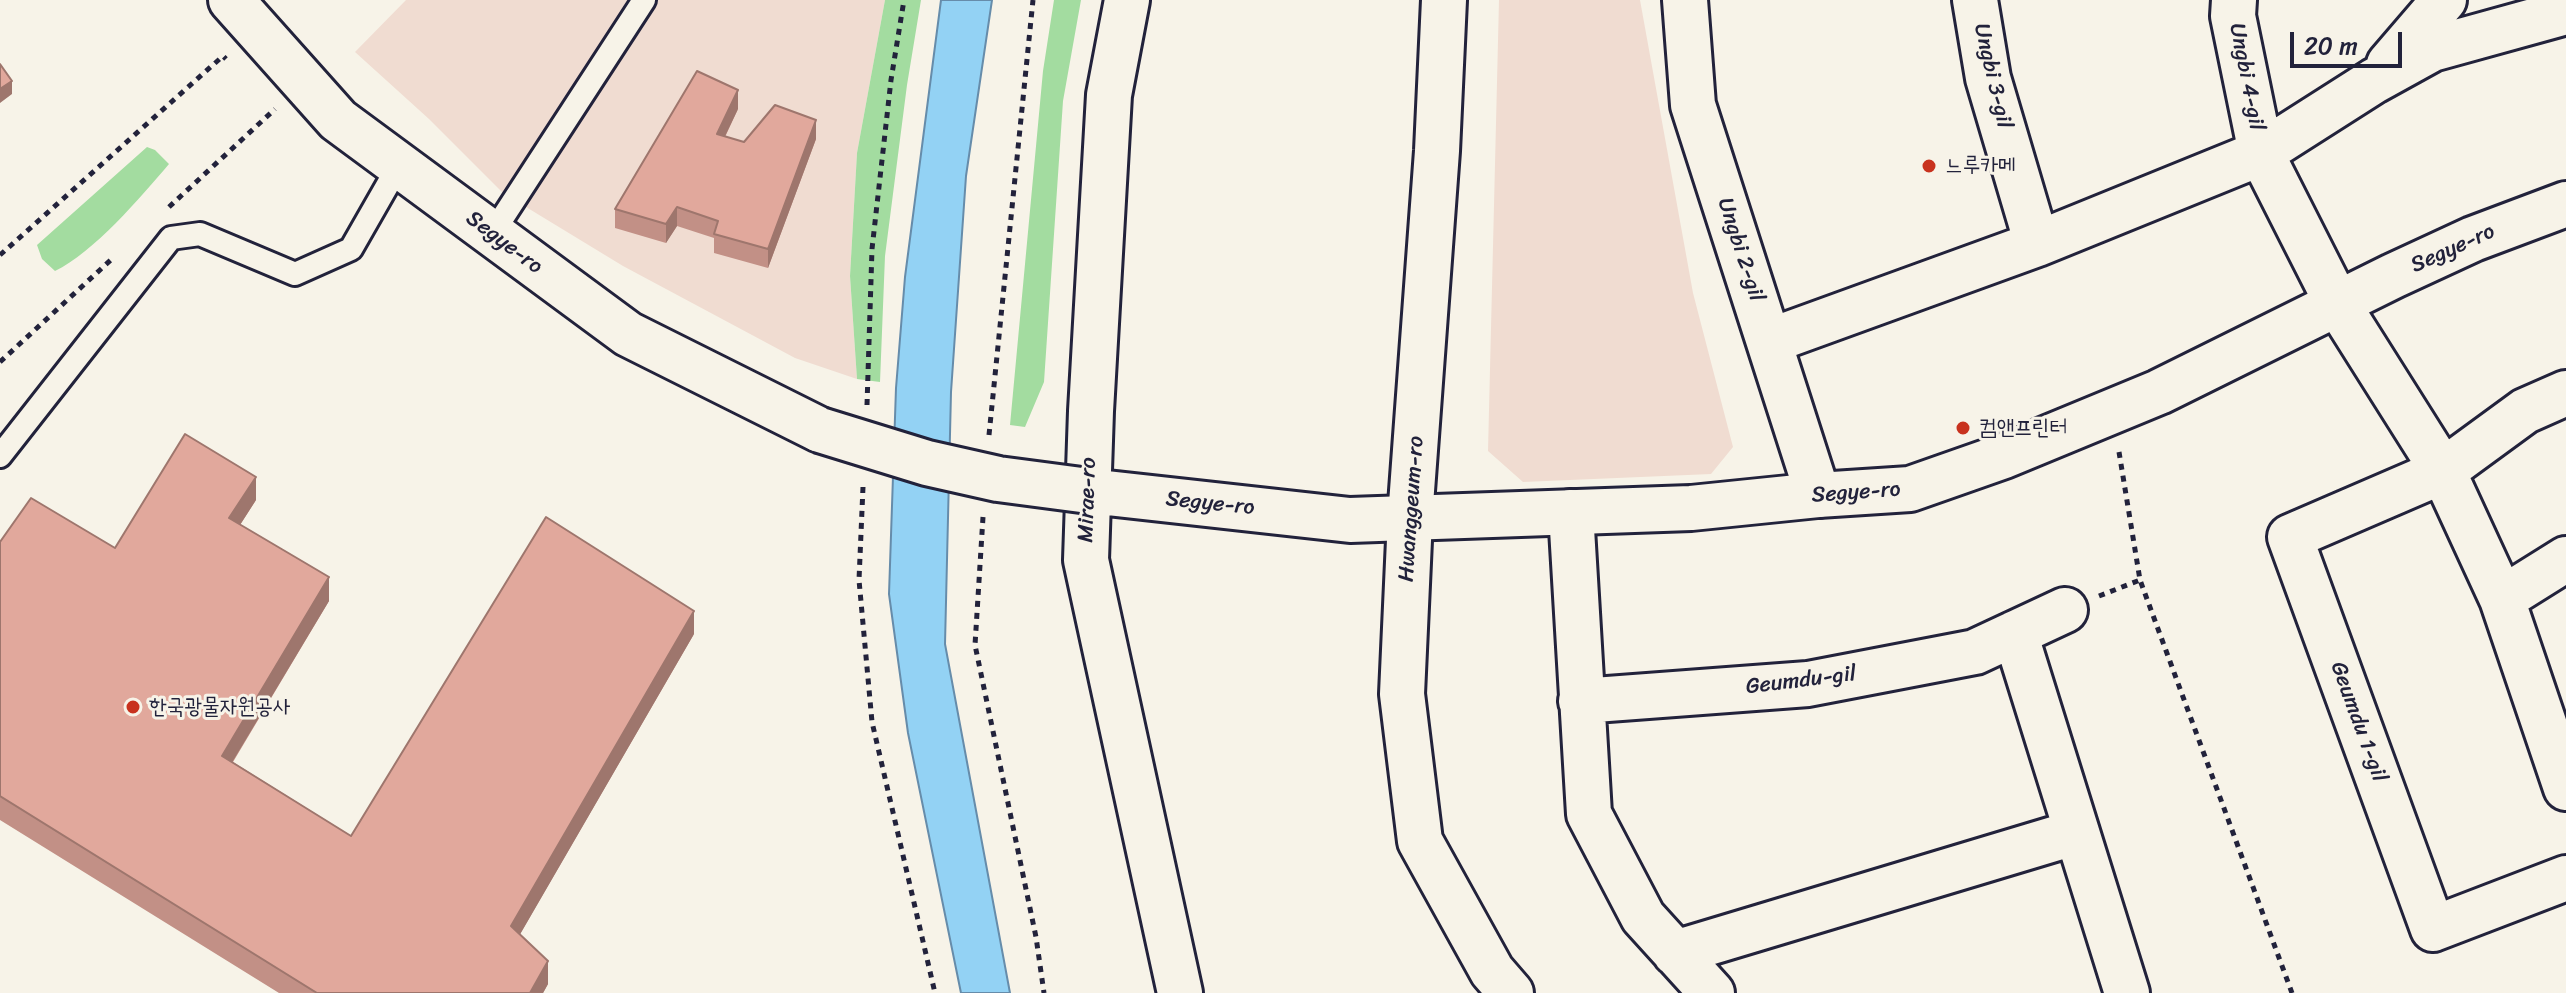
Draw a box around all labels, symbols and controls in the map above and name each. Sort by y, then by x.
scale bar [2294,16,2406,66]
street label: Ungbi 3-gil [1967,21,2017,131]
street label: Ungbi 4-gil [2223,21,2269,133]
text: 20 m [2304,25,2358,67]
place label: 느루카메 [1945,153,2016,179]
marker: 느루카메 [1920,157,1938,175]
street label: Ungbi 2-gil [1711,195,1769,305]
street label: Segye-ro [460,206,548,280]
street label: Segye-ro [2407,219,2499,279]
place label: 컴앤프린터 [1979,415,2068,441]
marker: 컴앤프린터 [1954,419,1972,437]
street label: Hwanggeum-ro [1394,435,1430,583]
street label: Mirae-ro [1073,457,1103,543]
street label: Segye-ro [1811,477,1901,509]
street label: Segye-ro [1164,486,1256,522]
street label: Geumdu 1-gil [2324,658,2392,786]
street label: Geumdu-gil [1744,661,1858,701]
place label: 한국광물자원공사 [149,694,291,720]
marker: 한국광물자원공사 [124,698,142,716]

